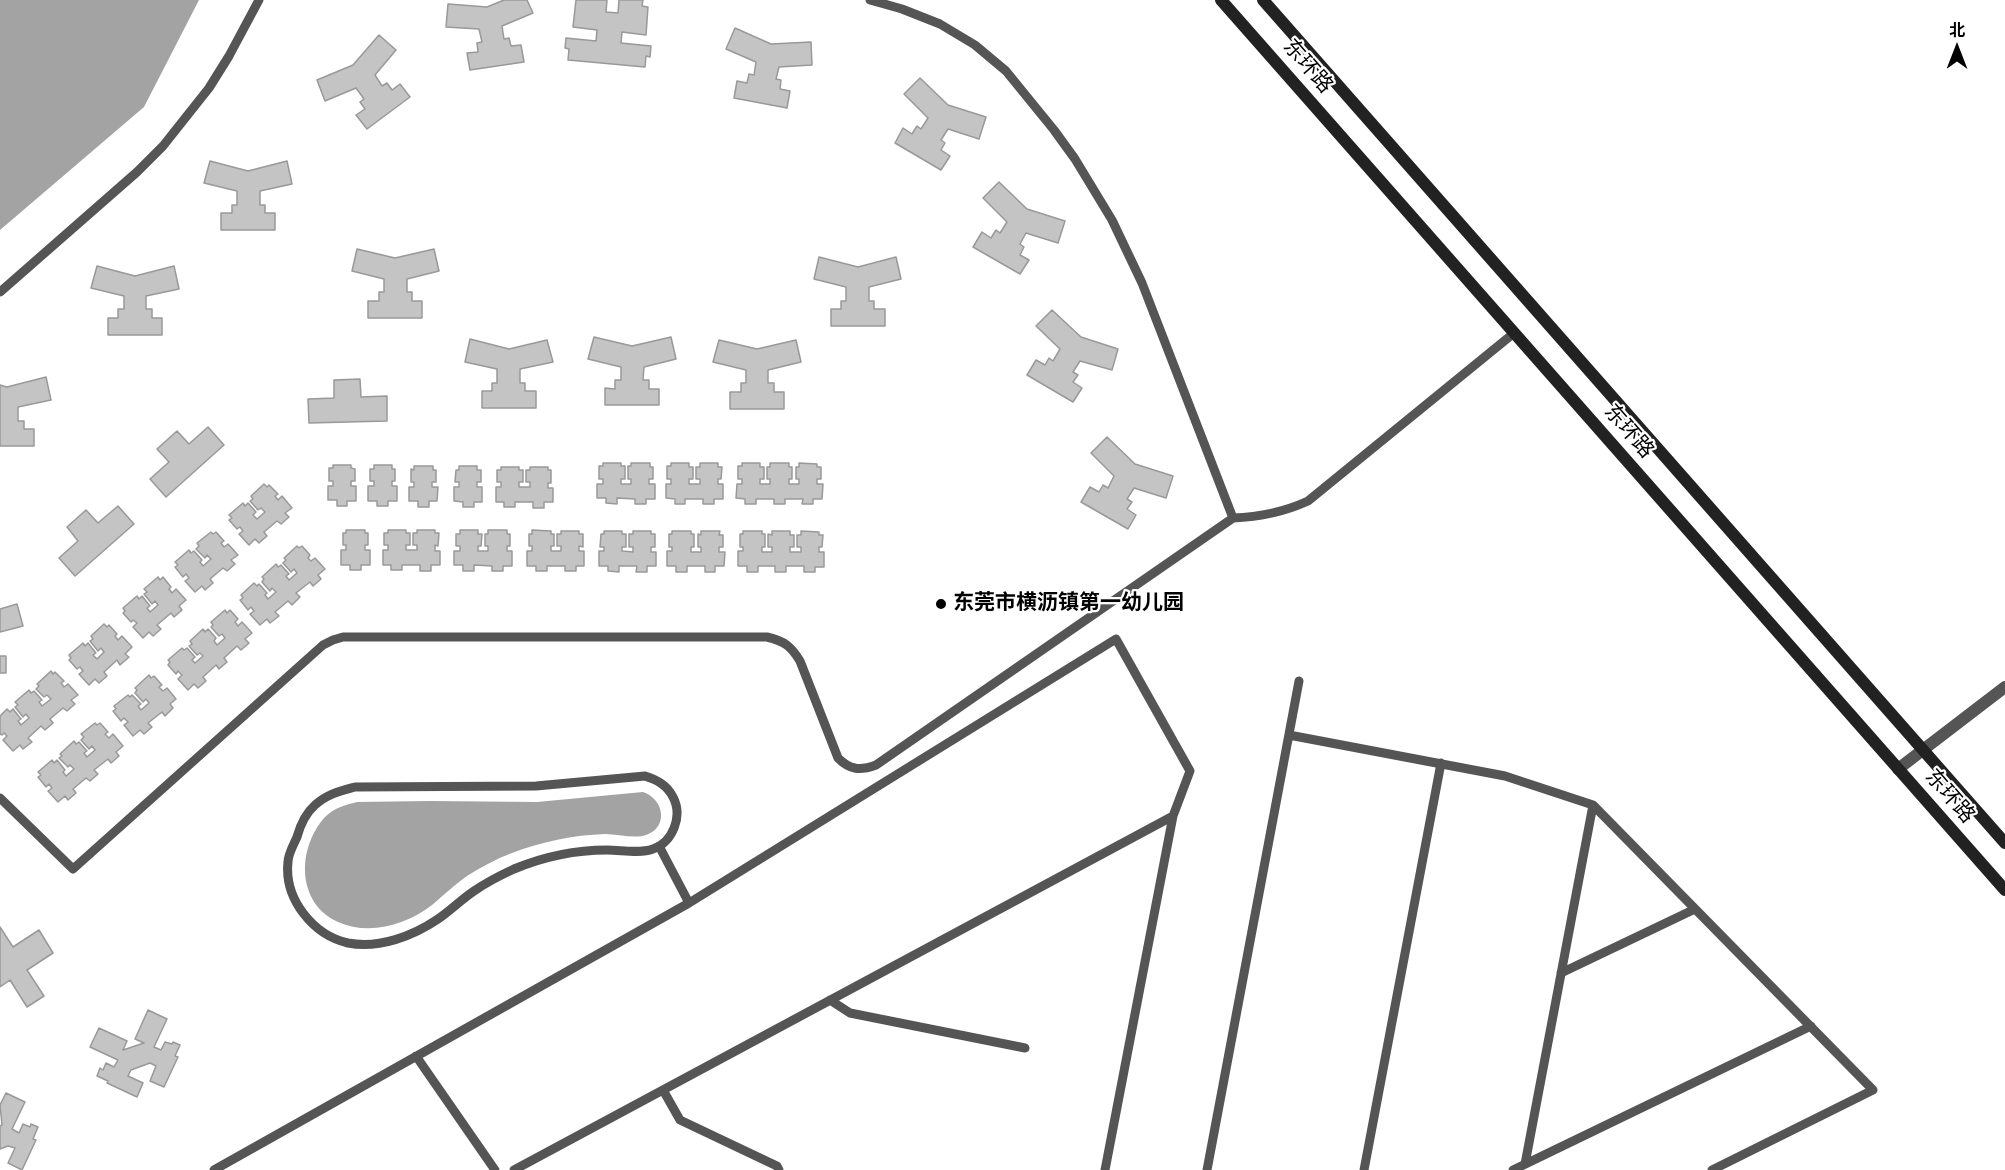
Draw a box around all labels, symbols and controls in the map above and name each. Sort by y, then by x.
north arrow [1927,18,1987,78]
text: 北 [1949,18,1965,42]
street label: 东环路 [1277,35,1337,99]
street label: 东环路 [1598,400,1658,464]
place label: 东莞市横沥镇第一幼儿园 [953,591,1184,617]
marker: 东莞市横沥镇第一幼儿园 [934,597,948,611]
street label: 东环路 [1919,765,1979,829]

